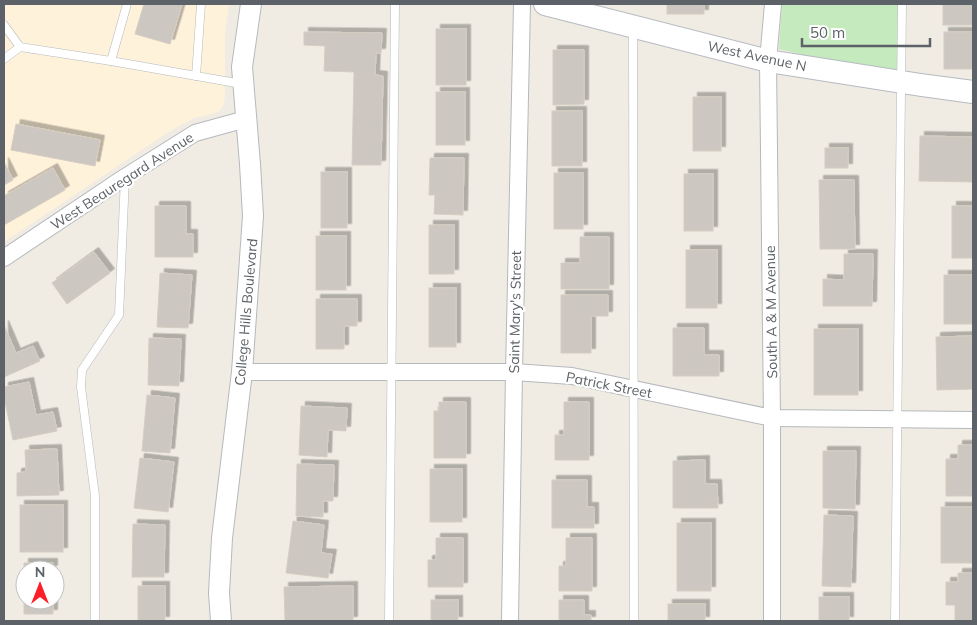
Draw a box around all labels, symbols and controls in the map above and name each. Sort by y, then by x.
scale bar [802,15,930,47]
text: 50 m [810,23,845,42]
street label: West Avenue N [706,37,808,75]
street label: West Beauregard Avenue [47,128,197,234]
street label: College Hills Boulevard [231,238,261,386]
street label: South A & M Avenue [761,245,781,379]
street label: Saint Mary's Street [505,250,525,374]
street label: Patrick Street [565,368,654,402]
north arrow [15,560,65,610]
text: N [35,563,45,581]

